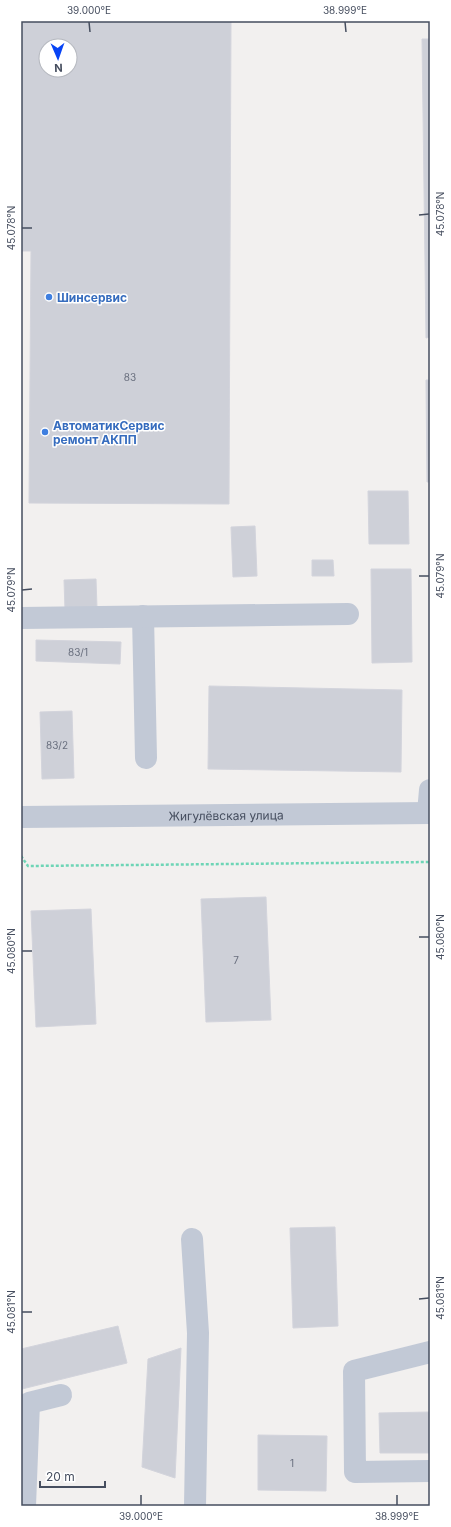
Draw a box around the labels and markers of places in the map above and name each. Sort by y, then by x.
place label: Шинсервис [57,290,127,305]
marker: Шинсервис [44,292,54,302]
place label: АвтоматикСервис ремонт АКПП [53,418,165,447]
marker: АвтоматикСервис ремонт АКПП [40,427,50,437]

